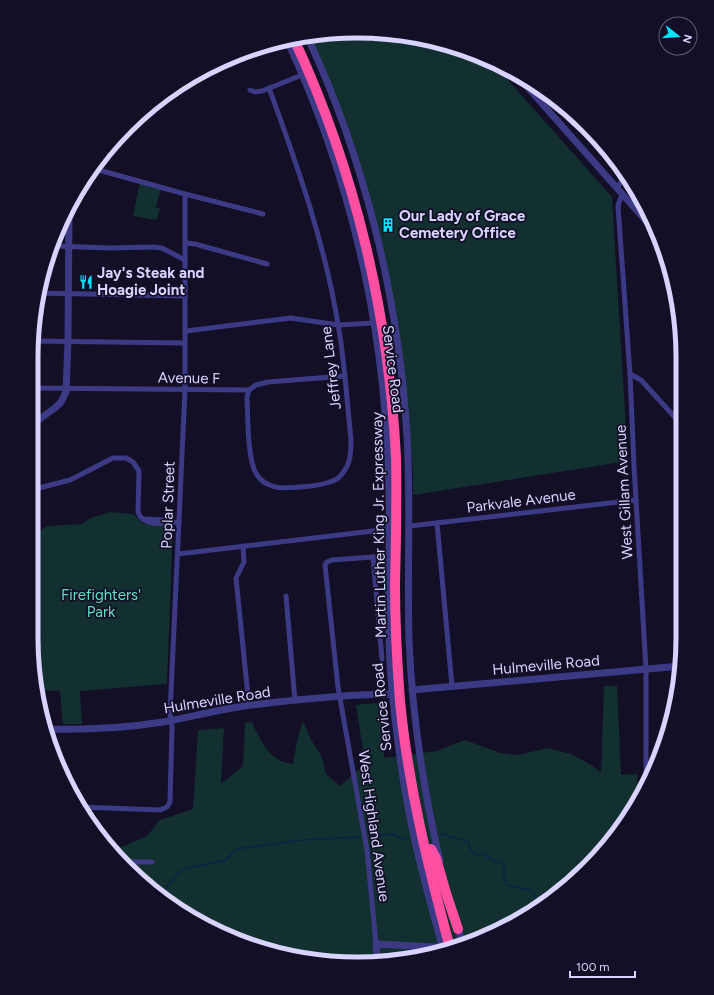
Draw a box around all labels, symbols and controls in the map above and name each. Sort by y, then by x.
north arrow [658,16,698,56]
text: N [680,33,695,45]
place label: Our Lady of Grace Cemetery Office [399,207,526,242]
building icon: Our Lady of Grace Cemetery Office [380,217,396,233]
place label: Jay's Steak and Hoagie Joint [97,264,204,299]
restaurant icon: Jay's Steak and Hoagie Joint [78,274,94,290]
street label: Service Road [379,324,407,414]
street label: Jeffrey Lane [317,325,345,411]
street label: Avenue F [158,368,220,388]
street label: Martin Luther King Jr. Expressway [368,412,390,638]
street label: West Gillam Avenue [611,424,637,560]
street label: Poplar Street [157,460,179,549]
street label: Parkvale Avenue [465,485,577,517]
park label: Firefighters' Park [61,586,141,621]
street label: Hulmeville Road [491,651,601,679]
street label: Service Road [368,662,396,752]
street label: Hulmeville Road [162,683,272,717]
street label: West Highland Avenue [354,749,394,903]
scale bar [570,953,635,979]
text: 100 m [576,960,610,974]

